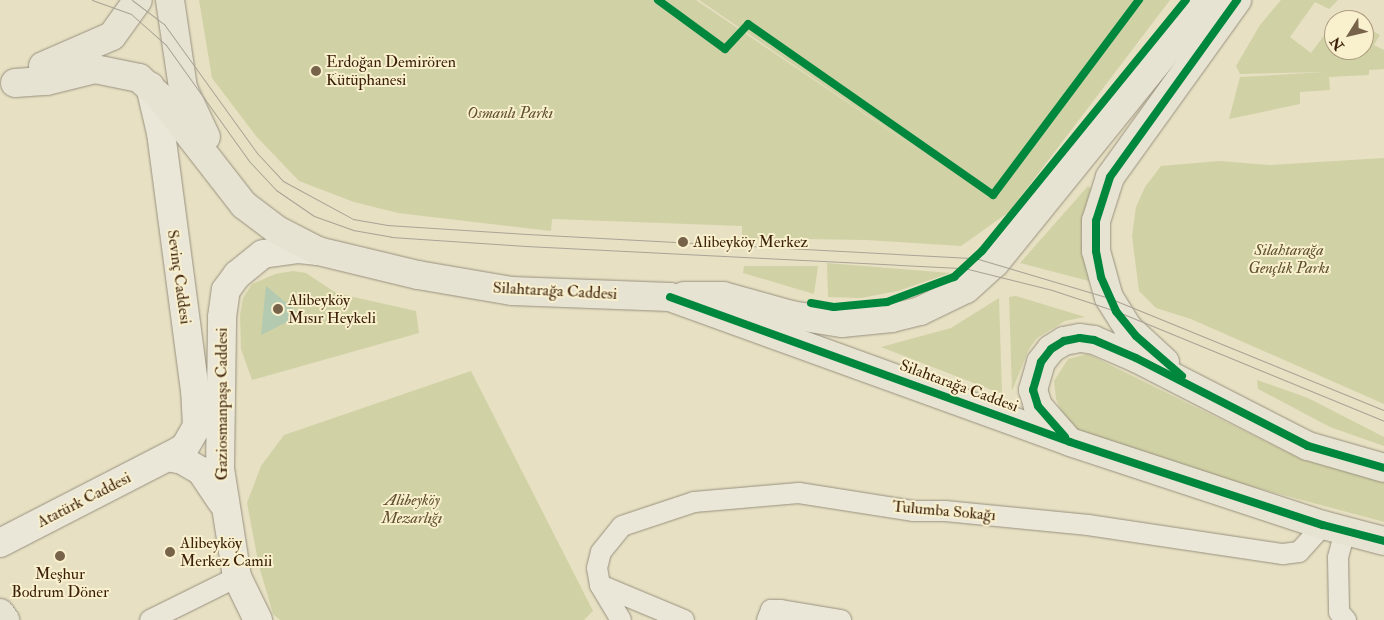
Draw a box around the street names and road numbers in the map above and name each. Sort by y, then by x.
street label: Sevinç Caddesi [163,229,195,325]
street label: Silahtarağa Caddesi [492,278,618,304]
street label: Gaziosmanpaşa Caddesi [212,328,232,480]
street label: Silahtarağa Caddesi [897,356,1021,416]
street label: Atatürk Caddesi [34,468,134,532]
street label: Tulumba Sokağı [892,497,996,525]

